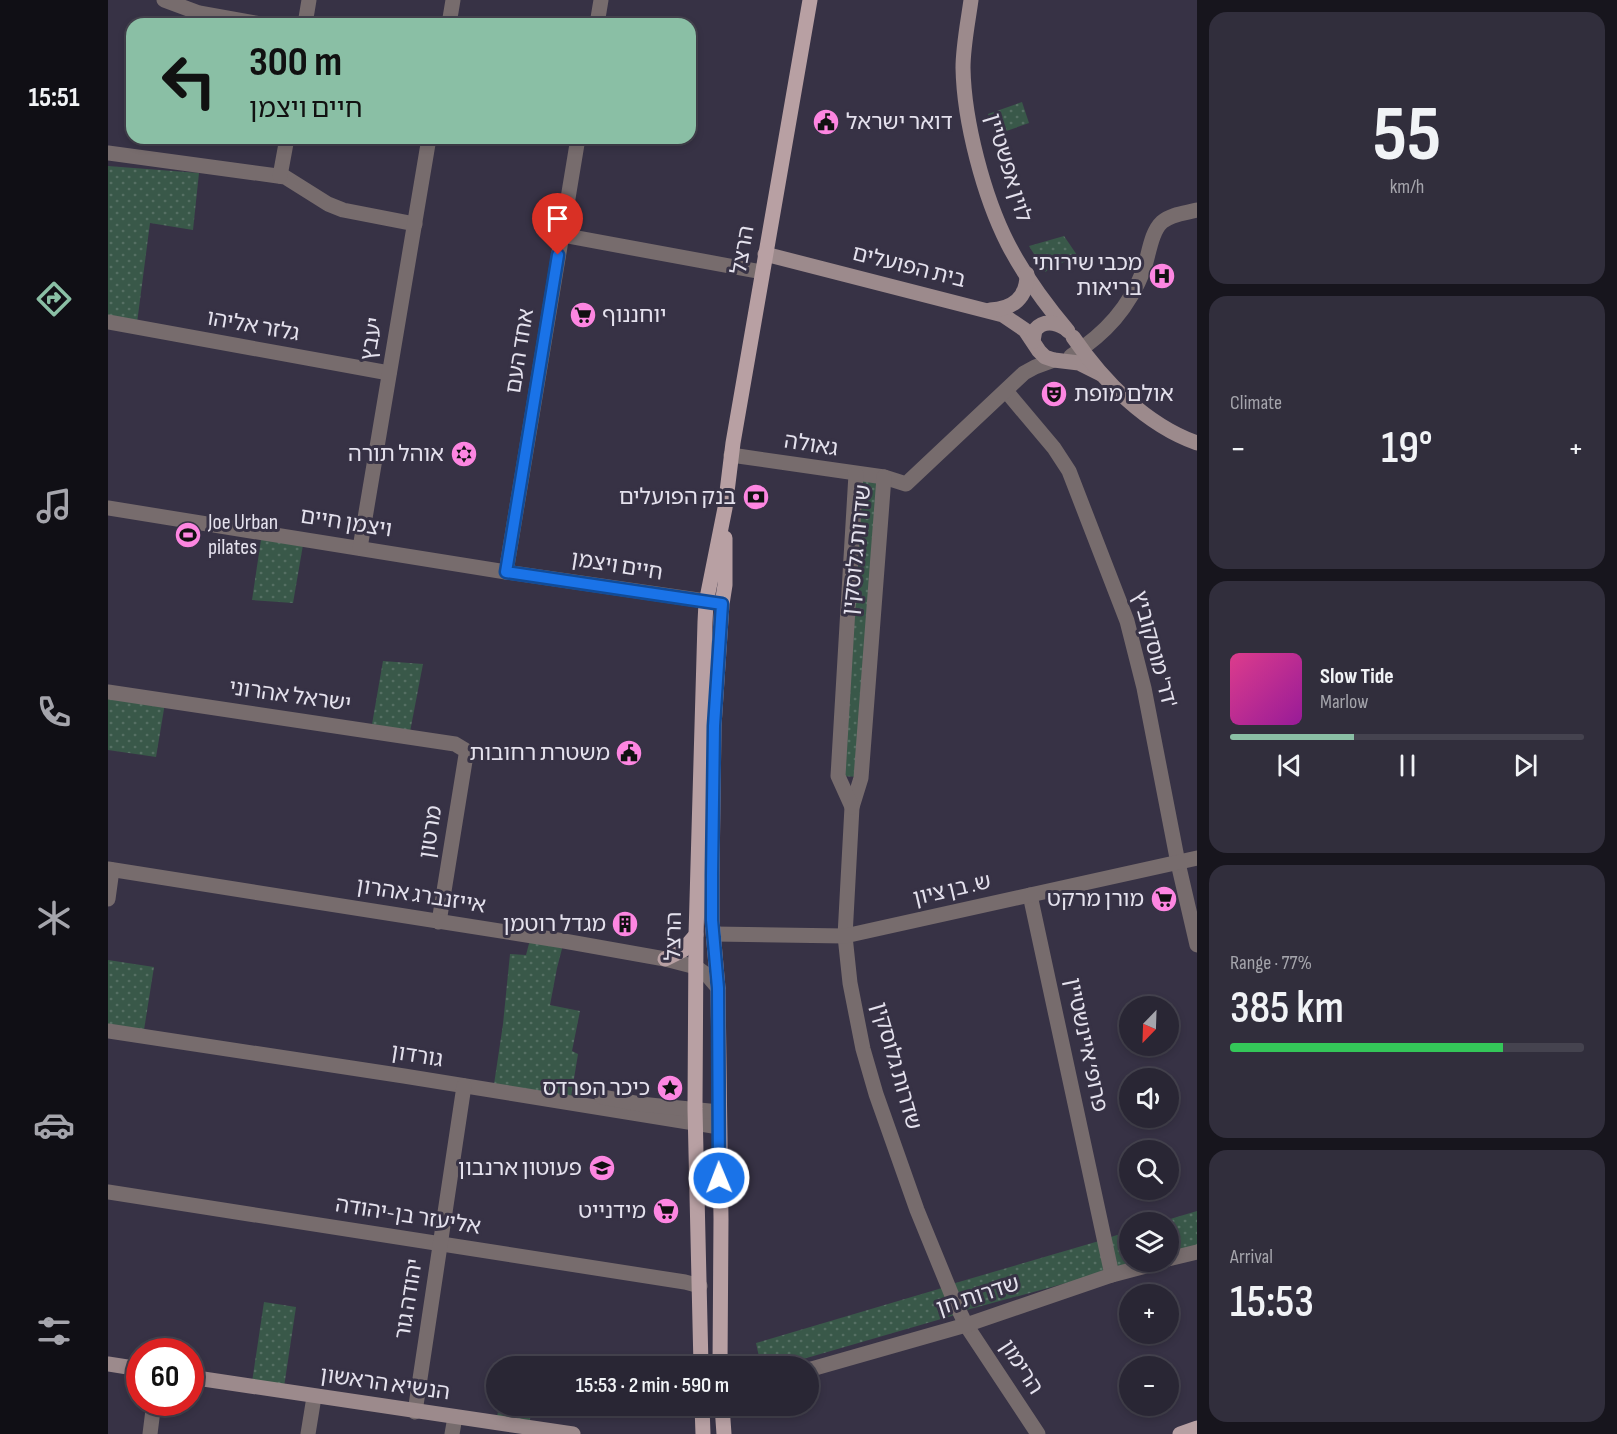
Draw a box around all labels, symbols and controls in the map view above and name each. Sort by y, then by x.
text: 300 m [249,37,342,88]
icon: left [150,42,228,120]
text: 15:51 [29,82,79,114]
text: 55 [1373,89,1441,182]
text: חיים ויצמן [249,93,363,125]
public building icon: דואר ישראל [811,107,841,137]
place label: דואר ישראל [846,109,953,136]
street label: לוין אפשטיין [979,110,1037,226]
text: km/h [1390,175,1424,199]
pin [532,193,583,255]
icon: arrive [541,202,574,235]
street label: הרצל [725,224,761,276]
street label: בית הפועלים [849,240,969,294]
place label: מכבי שירותי בריאות [1033,250,1142,302]
hospital icon: מכבי שירותי בריאות [1147,261,1177,291]
icon: directions [33,278,75,320]
supermarket icon: יוחננוף [568,300,598,330]
place label: יוחננוף [602,302,667,329]
street label: גלזר אליהו [205,305,301,347]
street label: אחד העם [500,306,540,395]
street label: יעבץ [355,315,389,363]
theatre icon: אולם מופת [1039,379,1069,409]
place label: אולם מופת [1074,381,1174,408]
text: Climate [1230,391,1282,415]
text: 19° [1381,421,1433,476]
street label: גאולה [782,427,840,463]
text: − [1230,429,1246,469]
text: + [1568,429,1584,469]
synagogue icon: אוהל תורה [449,439,479,469]
place label: אוהל תורה [348,441,444,468]
bank icon: בנק הפועלים [741,482,771,512]
street label: שדרות גלוסקין [837,483,877,617]
place label: בנק הפועלים [619,484,736,511]
icon: music [33,485,75,527]
street label: ויצמן חיים [298,502,394,544]
place label: Joe Urban pilates [207,509,278,561]
sports icon: Joe Urban pilates [173,520,203,550]
street label: חיים ויצמן [569,545,665,587]
street label: דר' מוסקוביץ' [1126,588,1182,710]
text: Slow Tide [1320,663,1394,690]
street label: ישראל אהרוני [227,674,353,718]
text: Marlow [1320,690,1368,714]
icon: phone [33,691,75,733]
public building icon: משטרת רחובות [614,738,644,768]
place label: משטרת רחובות [469,740,610,767]
icon: previous [1273,749,1306,782]
icon: pause [1391,749,1424,782]
icon: next [1509,749,1542,782]
street label: מרטון [413,804,449,860]
street label: ש. בן ציון [910,868,994,912]
street label: אייזנברג אהרון [355,872,488,920]
supermarket icon: מורן מרקט [1149,884,1179,914]
place label: מורן מרקט [1047,886,1144,913]
icon: climate [33,897,75,939]
building icon: מגדל רוטמן [610,909,640,939]
place label: מגדל רוטמן [503,911,606,938]
street label: הרצל [660,911,688,961]
text: Range · 77% [1230,951,1312,975]
street label: פרופ׳ איינשטיין [1059,975,1113,1115]
text: 385 km [1230,981,1344,1036]
north arrow [1119,996,1179,1056]
map controls [1119,996,1179,1416]
street label: שדרות גלוסקין [865,999,927,1133]
street label: גורדון [389,1039,445,1073]
button: sound [1119,1068,1179,1128]
place icon: כיכר הפרדס [655,1073,685,1103]
place label: כיכר הפרדס [542,1075,650,1102]
icon: car [33,1104,75,1146]
button: search [1119,1140,1179,1200]
position arrow [687,1146,751,1210]
school or university icon: פעוטון ארנבון [587,1153,617,1183]
place label: פעוטון ארנבון [458,1155,582,1182]
street label: אליעזר בן-יהודה [333,1191,483,1241]
supermarket icon: מידנייט [651,1196,681,1226]
place label: מידנייט [578,1198,646,1225]
button: layers [1119,1212,1179,1272]
text: Arrival [1230,1245,1273,1269]
street label: יהודה גור [389,1257,429,1341]
street label: שדרות חן [933,1270,1023,1322]
text: 15:53 [1230,1275,1314,1330]
button: + [1119,1284,1179,1344]
icon: filters [33,1310,75,1352]
street label: הרימון [993,1334,1049,1400]
speed limit sign: 60 [126,1338,204,1416]
button: − [1119,1356,1179,1416]
street label: הנשיא הראשון [318,1362,452,1406]
text: 15:53 · 2 min · 590 m [576,1372,729,1399]

